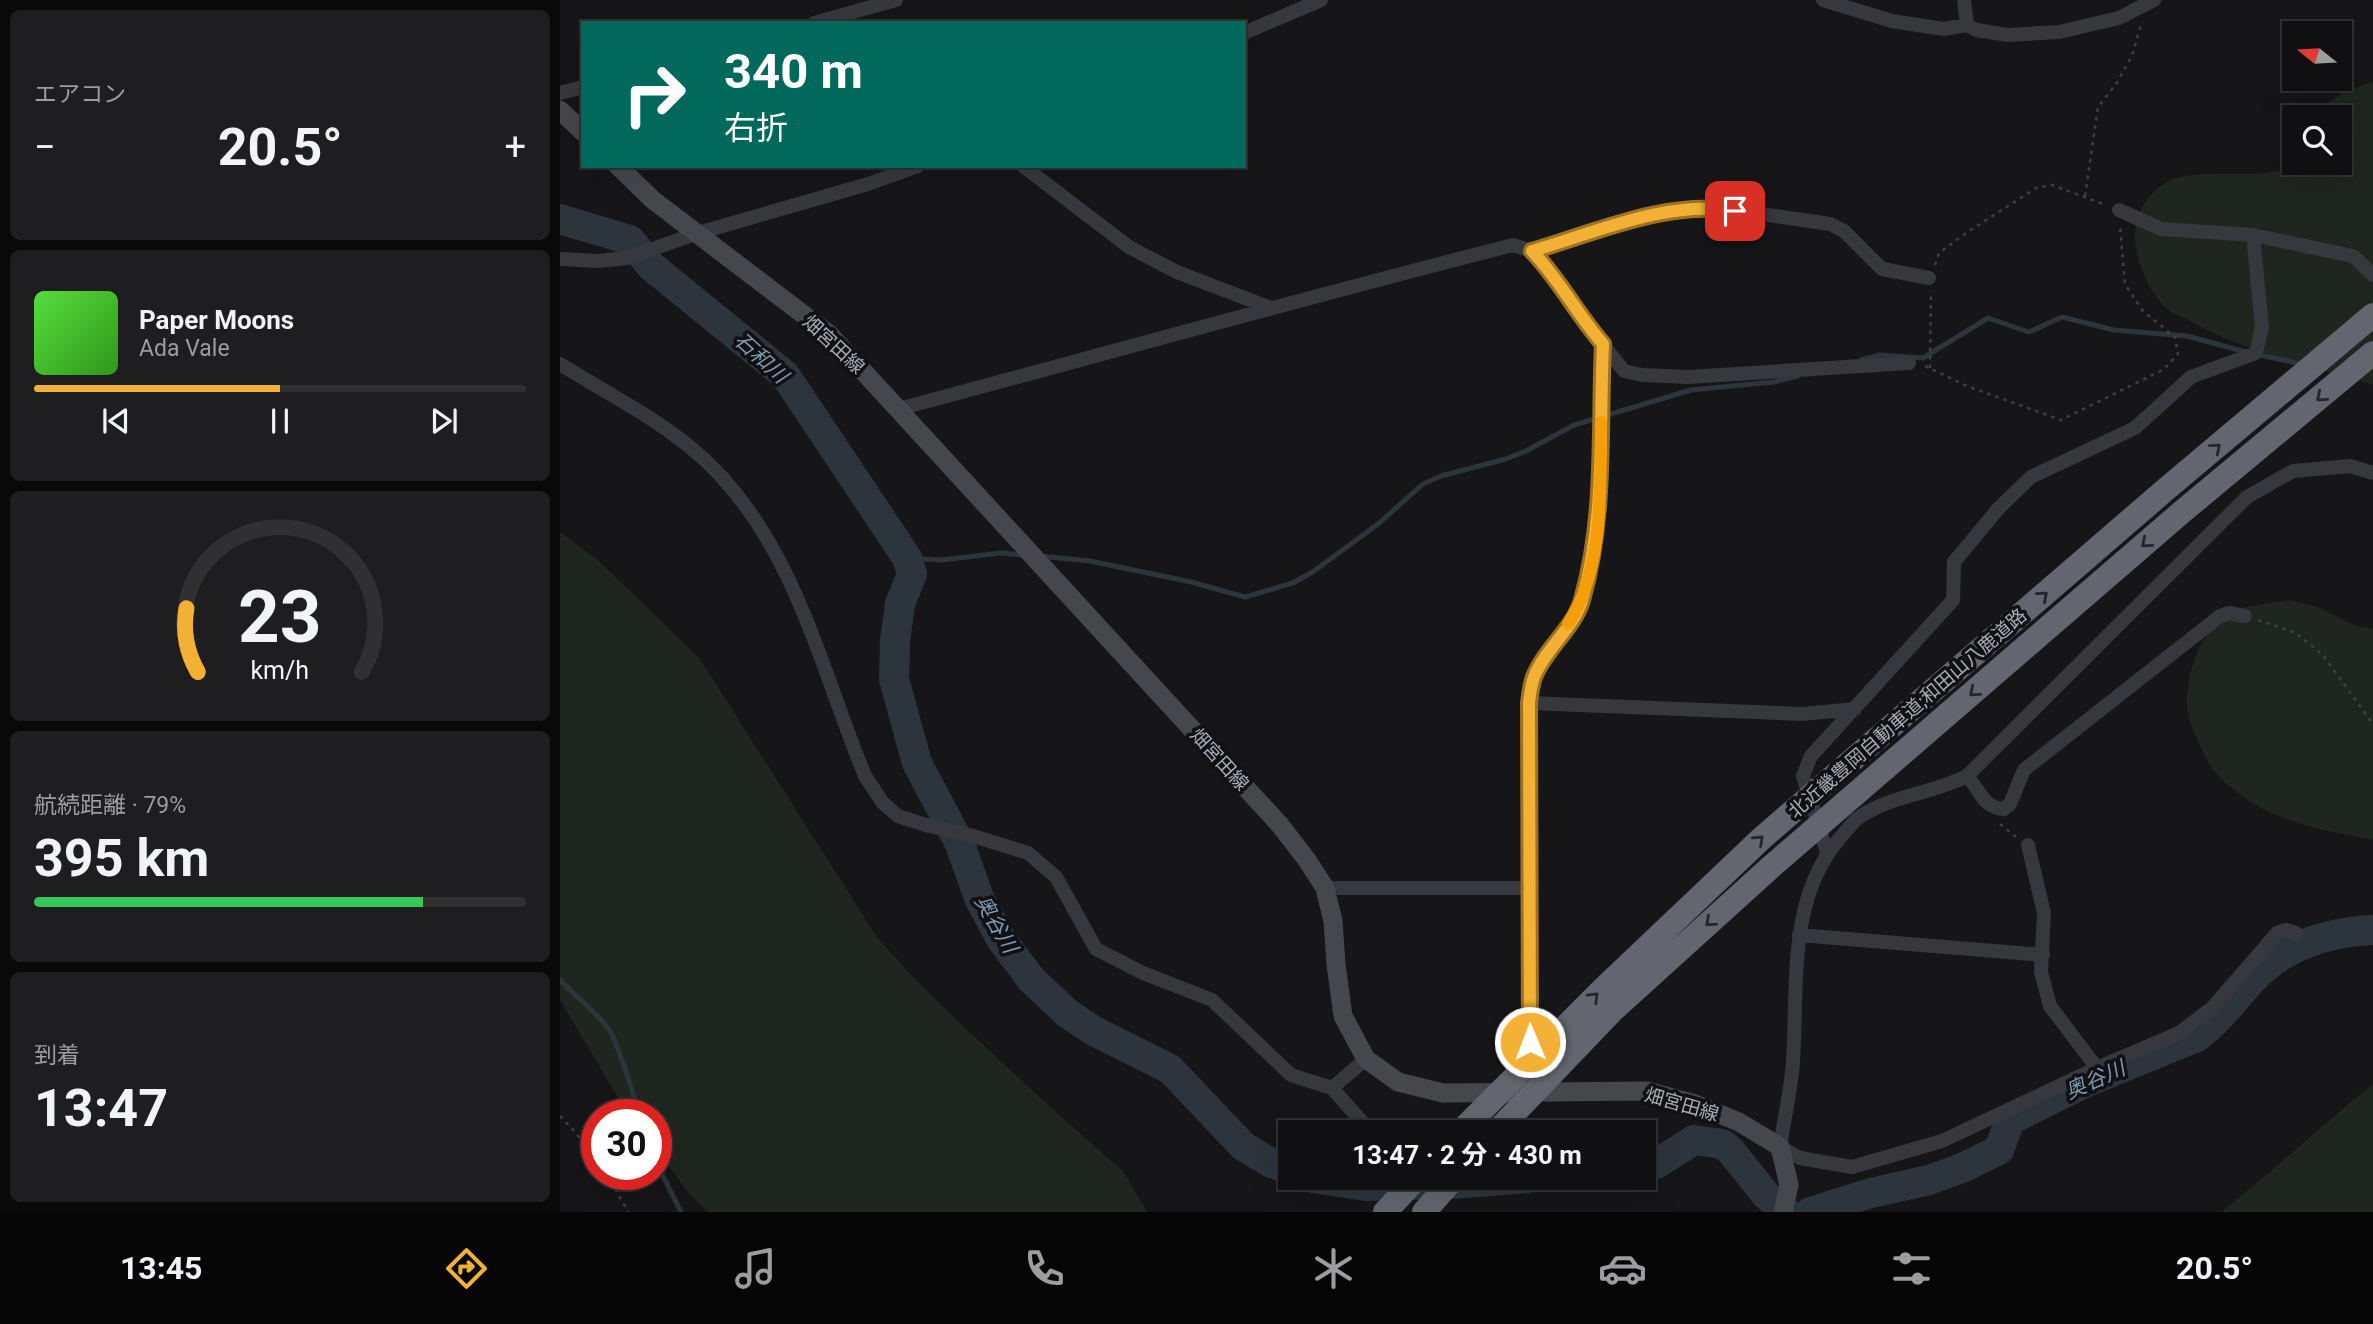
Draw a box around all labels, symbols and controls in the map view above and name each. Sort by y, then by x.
north arrow [2282,21,2352,91]
map controls [2282,21,2352,175]
text: 340 m [724,43,863,100]
icon: right [609,49,700,140]
text: エアコン [34,81,126,108]
button: search [2282,105,2352,175]
text: 右折 [724,109,788,147]
text: 20.5° [218,117,343,178]
text: − [34,125,56,169]
text: + [504,125,526,169]
pin [1705,181,1765,241]
icon: arrive [1716,192,1754,230]
text: Paper Moons [139,305,294,335]
street label: 畑宮田線 [798,310,869,379]
water label: 石和川 [730,328,794,389]
text: Ada Vale [139,335,230,362]
one-way arrow [2316,389,2329,401]
icon: previous [97,402,135,440]
icon: pause [261,402,299,440]
icon: next [425,402,463,440]
one-way arrow [2207,444,2220,456]
one-way arrow [2142,535,2155,547]
text: 23 [238,574,322,660]
one-way arrow [2034,592,2047,604]
street label: 北近畿豊岡自動車道;和田山八鹿道路 [1784,604,2031,823]
text: km/h [251,656,309,685]
one-way arrow [1969,684,1982,696]
street label: 畑宮田線 [1186,723,1254,795]
text: 航続距離 · 79% [34,792,186,819]
text: 395 km [34,828,209,889]
one-way arrow [1751,836,1764,849]
water label: 奥谷川 [970,891,1023,959]
one-way arrow [1706,914,1719,926]
one-way arrow [1586,992,1599,1005]
position arrow [1493,1005,1567,1079]
text: 到着 [34,1042,80,1069]
water label: 奥谷川 [2061,1055,2130,1104]
text: 13:47 [34,1078,168,1139]
street label: 畑宮田線 [1642,1083,1722,1126]
speed limit sign: 30 [581,1099,672,1190]
text: 13:47 · 2 分 · 430 m [1352,1140,1582,1170]
icon: directions [442,1244,491,1293]
icon: music [731,1244,780,1293]
icon: phone [1020,1244,1069,1293]
icon: climate [1309,1244,1358,1293]
icon: car [1598,1244,1647,1293]
icon: filters [1887,1244,1936,1293]
text: 13:45 [120,1249,202,1287]
text: 20.5° [2176,1249,2253,1287]

